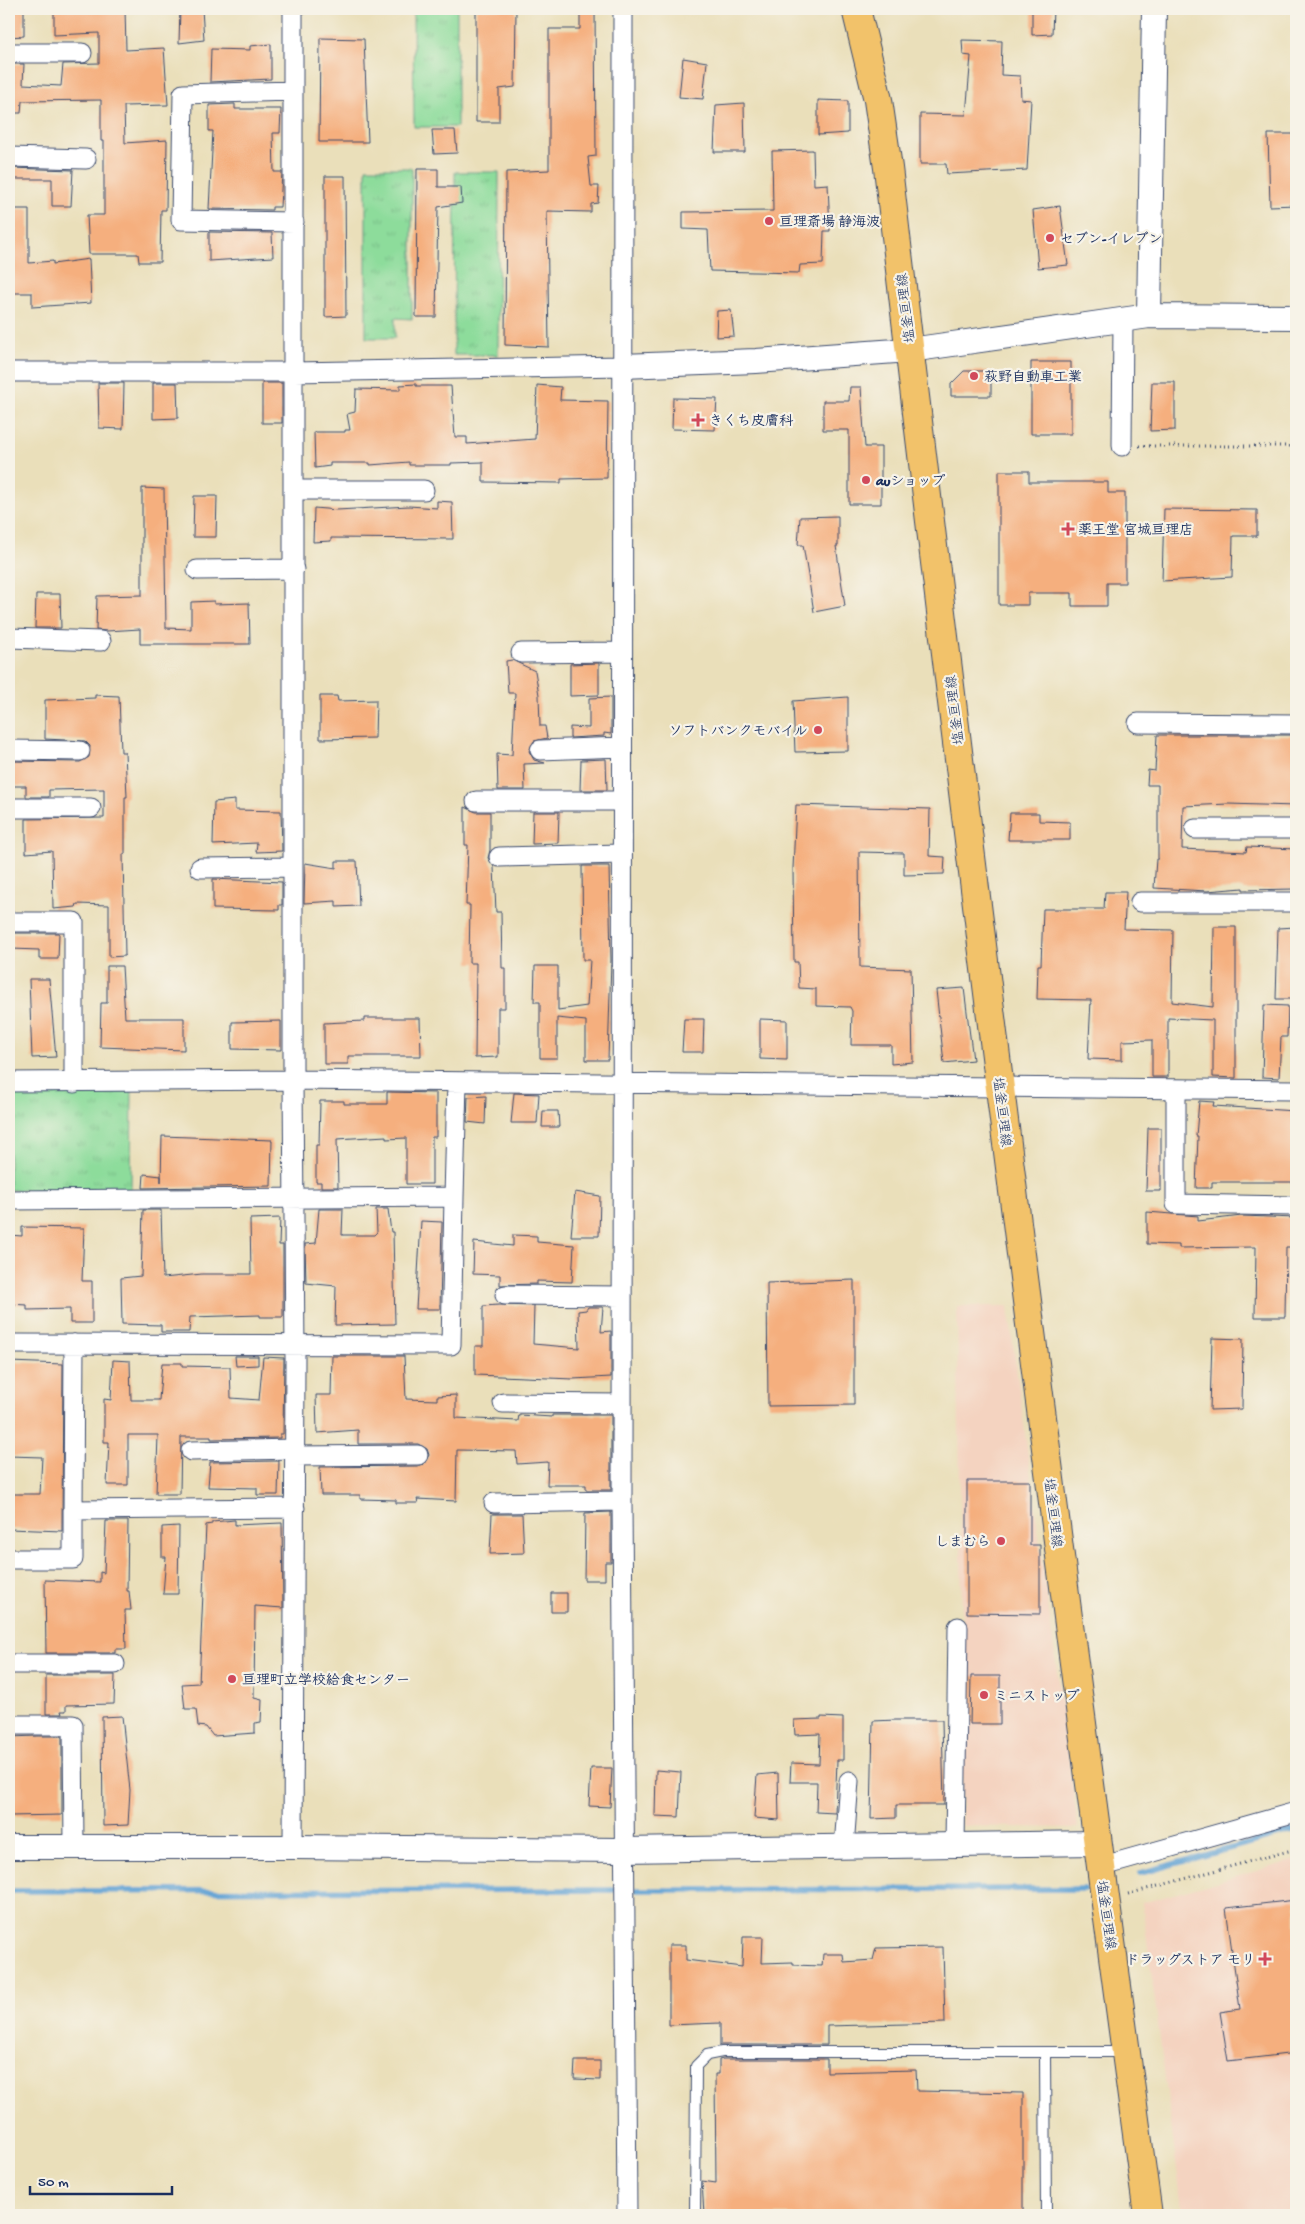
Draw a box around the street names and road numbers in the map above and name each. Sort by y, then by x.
street label: 塩釜亘理線 [895,272,920,343]
street label: 塩釜亘理線 [944,674,969,745]
street label: 塩釜亘理線 [988,1077,1013,1148]
street label: 塩釜亘理線 [1039,1478,1064,1549]
street label: 塩釜亘理線 [1091,1880,1118,1951]

